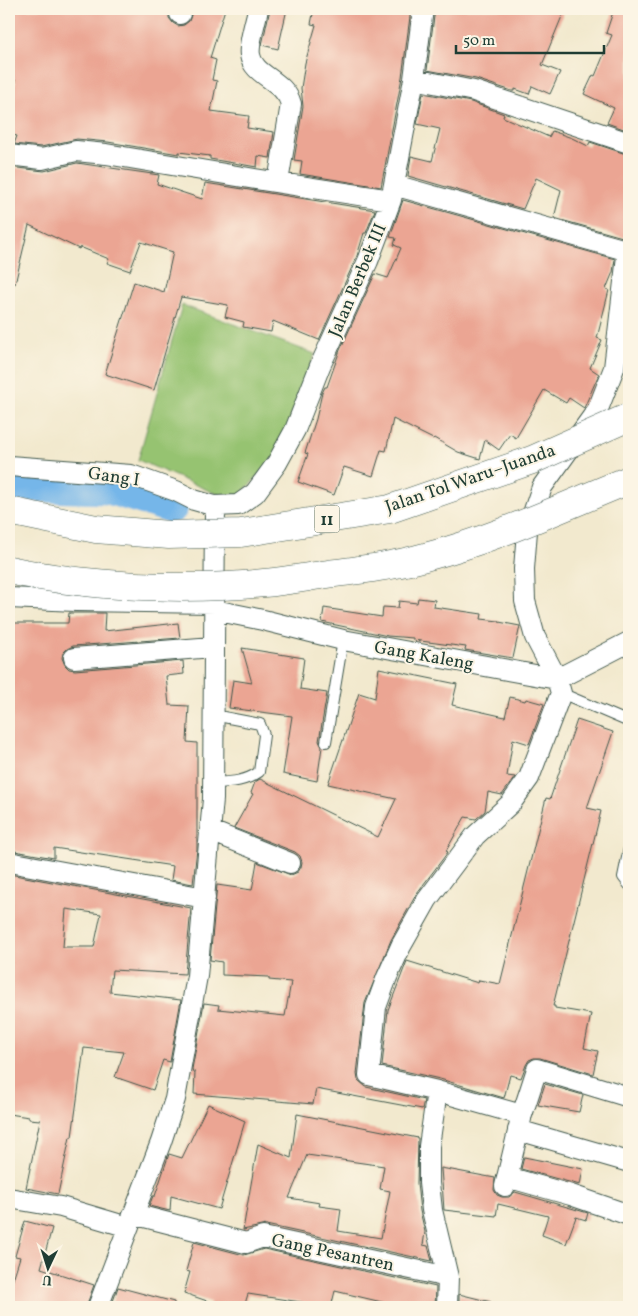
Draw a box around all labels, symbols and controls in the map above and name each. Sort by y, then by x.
scale bar [456,22,603,54]
text: 50 m [463,31,495,52]
street label: Jalan Berbek III [323,220,394,342]
street label: Jalan Tol Waru–Juanda [382,439,559,520]
street label: Gang I [86,461,141,493]
road number: 11 [314,506,340,532]
street label: Gang Kaleng [372,635,475,678]
street label: Gang Pesantren [269,1228,397,1279]
north arrow [22,1244,72,1294]
text: U [41,1270,53,1289]

